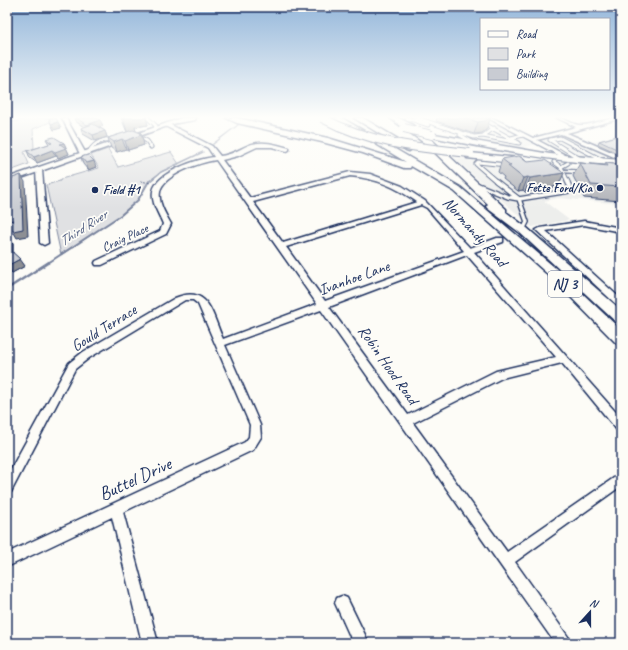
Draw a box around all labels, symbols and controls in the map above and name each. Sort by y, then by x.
legend [480,18,610,90]
text: Road [516,26,538,42]
text: Park [516,46,537,62]
text: Building [516,66,548,82]
place label: Fette Ford/Kia [526,180,594,196]
place label: Field #1 [103,182,142,198]
marker: Fette Ford/Kia [595,183,605,193]
marker: Field #1 [90,185,100,195]
street label: Normandy Road [438,193,513,273]
water label: Third River [56,205,112,250]
street label: Craig Place [99,220,151,256]
street label: Ivanhoe Lane [316,255,394,300]
road number: NJ 3 [548,271,582,297]
street label: Gould Terrace [68,299,142,356]
street label: Robin Hood Road [353,322,424,411]
street label: Buttel Drive [95,451,177,506]
north arrow [570,592,610,632]
text: N [588,595,601,611]

